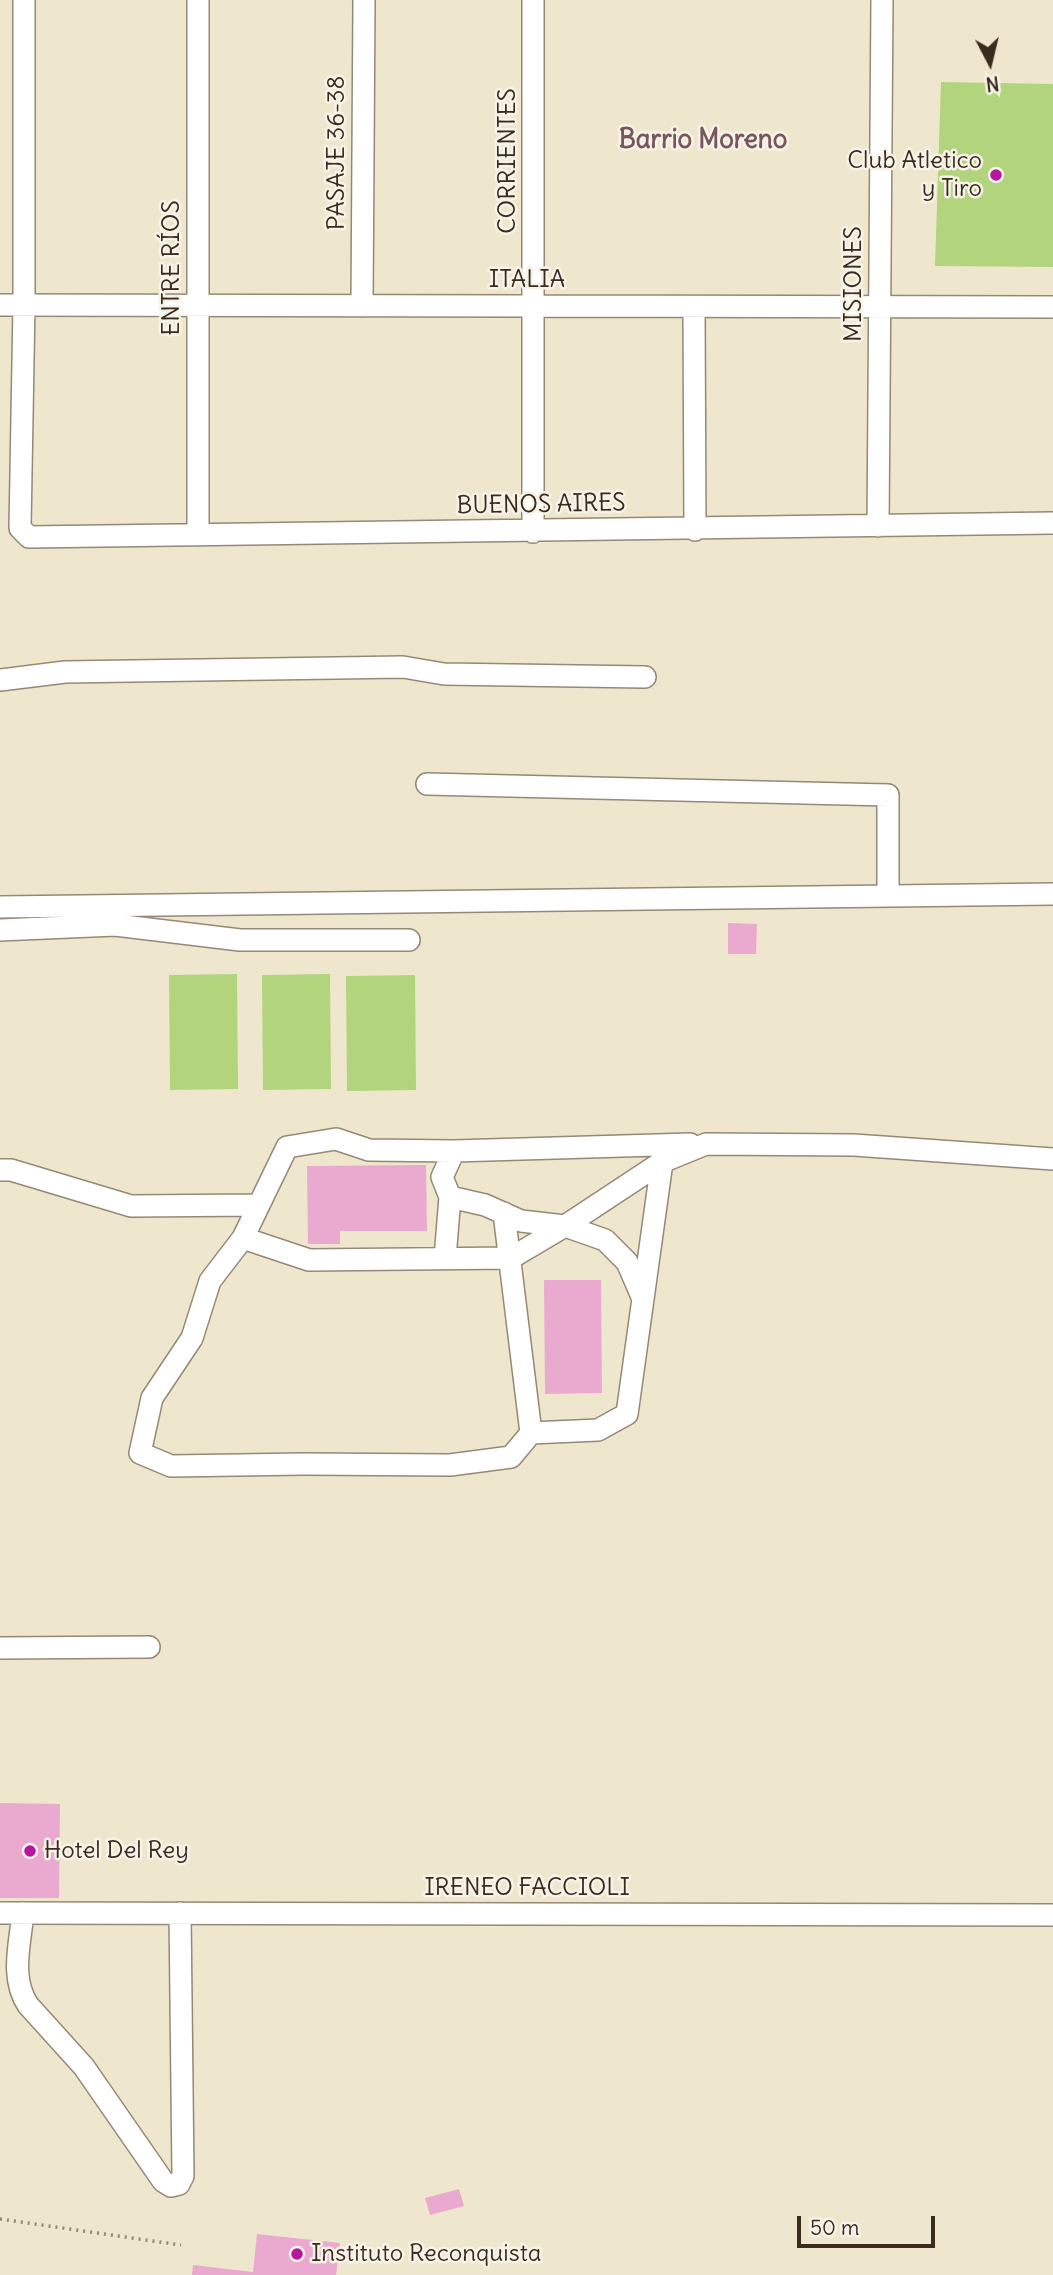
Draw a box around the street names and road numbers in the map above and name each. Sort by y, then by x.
street label: PASAJE 36-38 [323,76,351,230]
street label: CORRIENTES [494,88,522,234]
street label: ENTRE RÍOS [158,200,186,336]
street label: MISIONES [840,226,868,342]
street label: ITALIA [489,266,565,294]
street label: BUENOS AIRES [456,489,626,521]
street label: IRENEO FACCIOLI [424,1874,630,1902]

